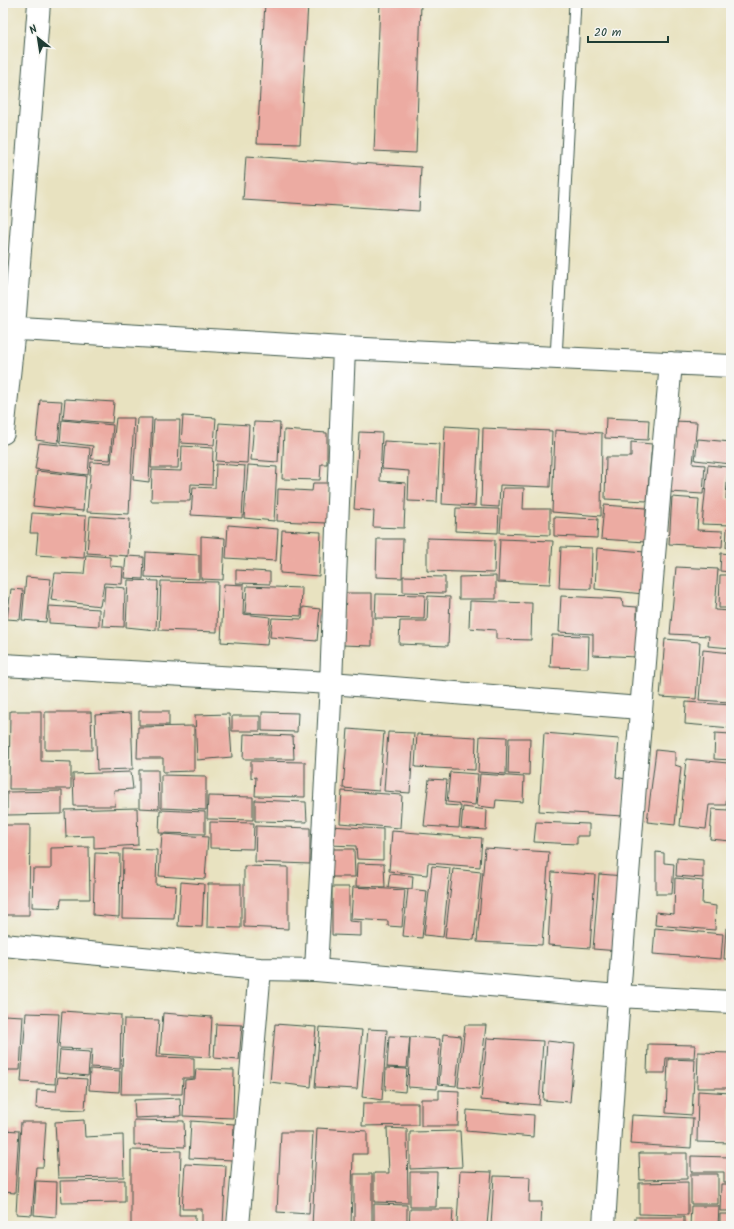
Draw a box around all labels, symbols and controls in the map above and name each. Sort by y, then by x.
north arrow [18,18,58,58]
scale bar [588,18,668,44]
text: N [26,21,41,40]
text: 20 m [594,23,622,42]

